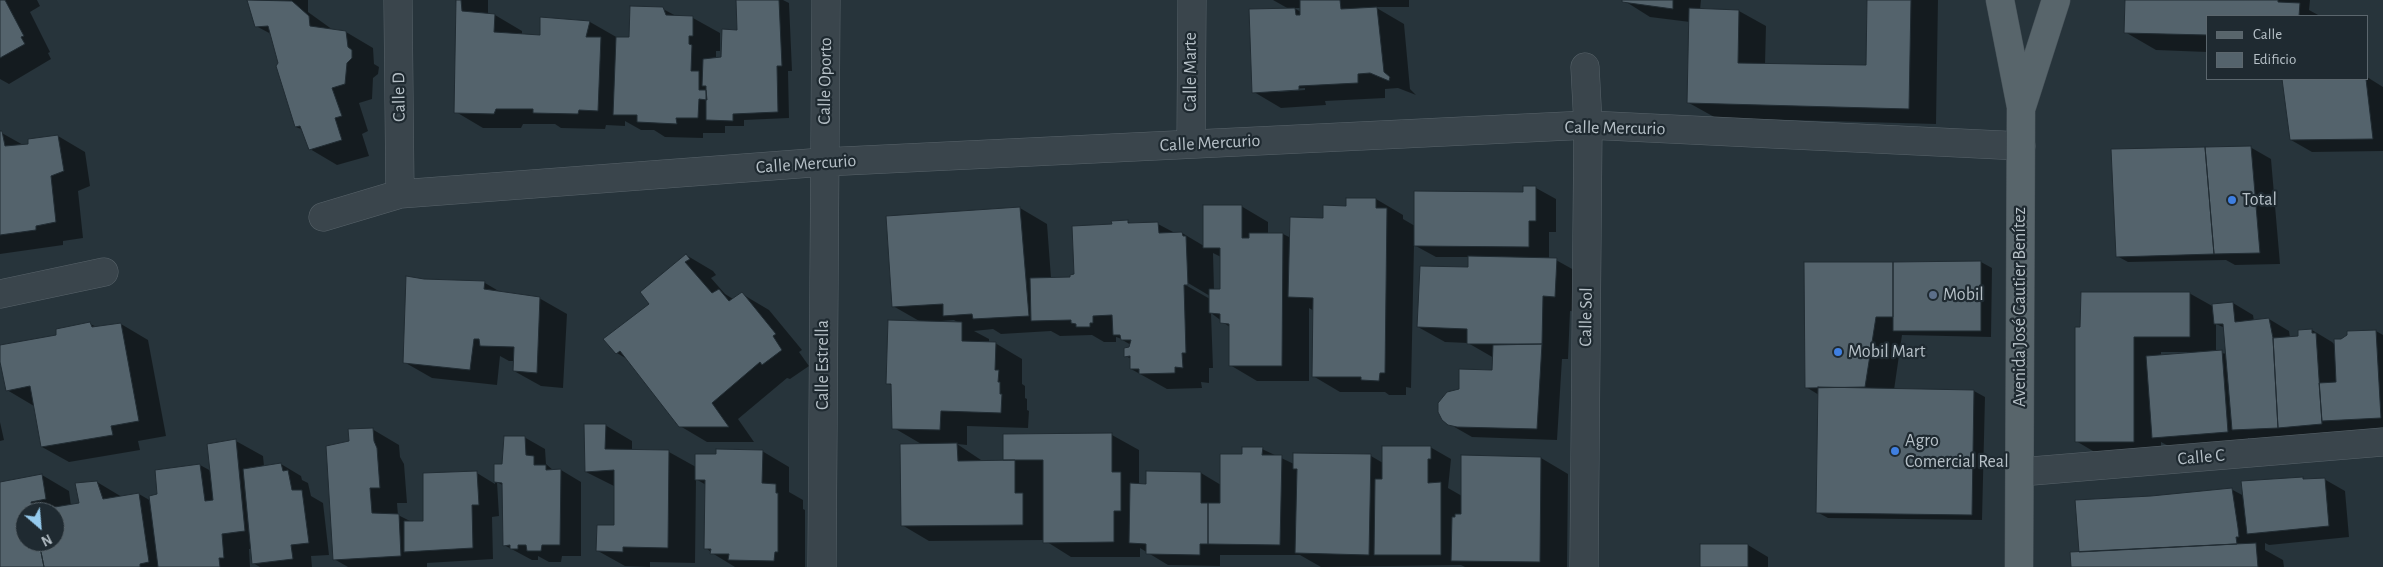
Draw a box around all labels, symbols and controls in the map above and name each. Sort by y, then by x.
legend [2206,15,2368,80]
text: Calle [2253,27,2282,42]
street label: Calle Marte [1180,32,1202,112]
street label: Calle Oporto [813,37,837,125]
text: Edificio [2253,52,2296,67]
street label: Calle D [388,72,410,122]
street label: Calle Mercurio [1564,116,1666,140]
street label: Calle Mercurio [1159,130,1261,156]
street label: Calle Mercurio [755,150,857,178]
place label: Total [2242,189,2277,211]
marker: Total [2226,194,2238,206]
street label: Avenida José Gautier Benítez [2009,207,2031,407]
place label: Mobil [1943,284,1984,306]
street label: Calle Sol [1575,287,1597,347]
marker: Mobil [1927,289,1939,301]
street label: Calle Estrella [812,320,834,410]
place label: Mobil Mart [1848,341,1925,363]
marker: Mobil Mart [1832,346,1844,358]
place label: Agro Comercial Real [1905,430,2009,472]
street label: Calle C [2177,444,2225,470]
marker: Agro Comercial Real [1889,445,1901,457]
north arrow [15,502,65,552]
text: N [39,531,54,548]

